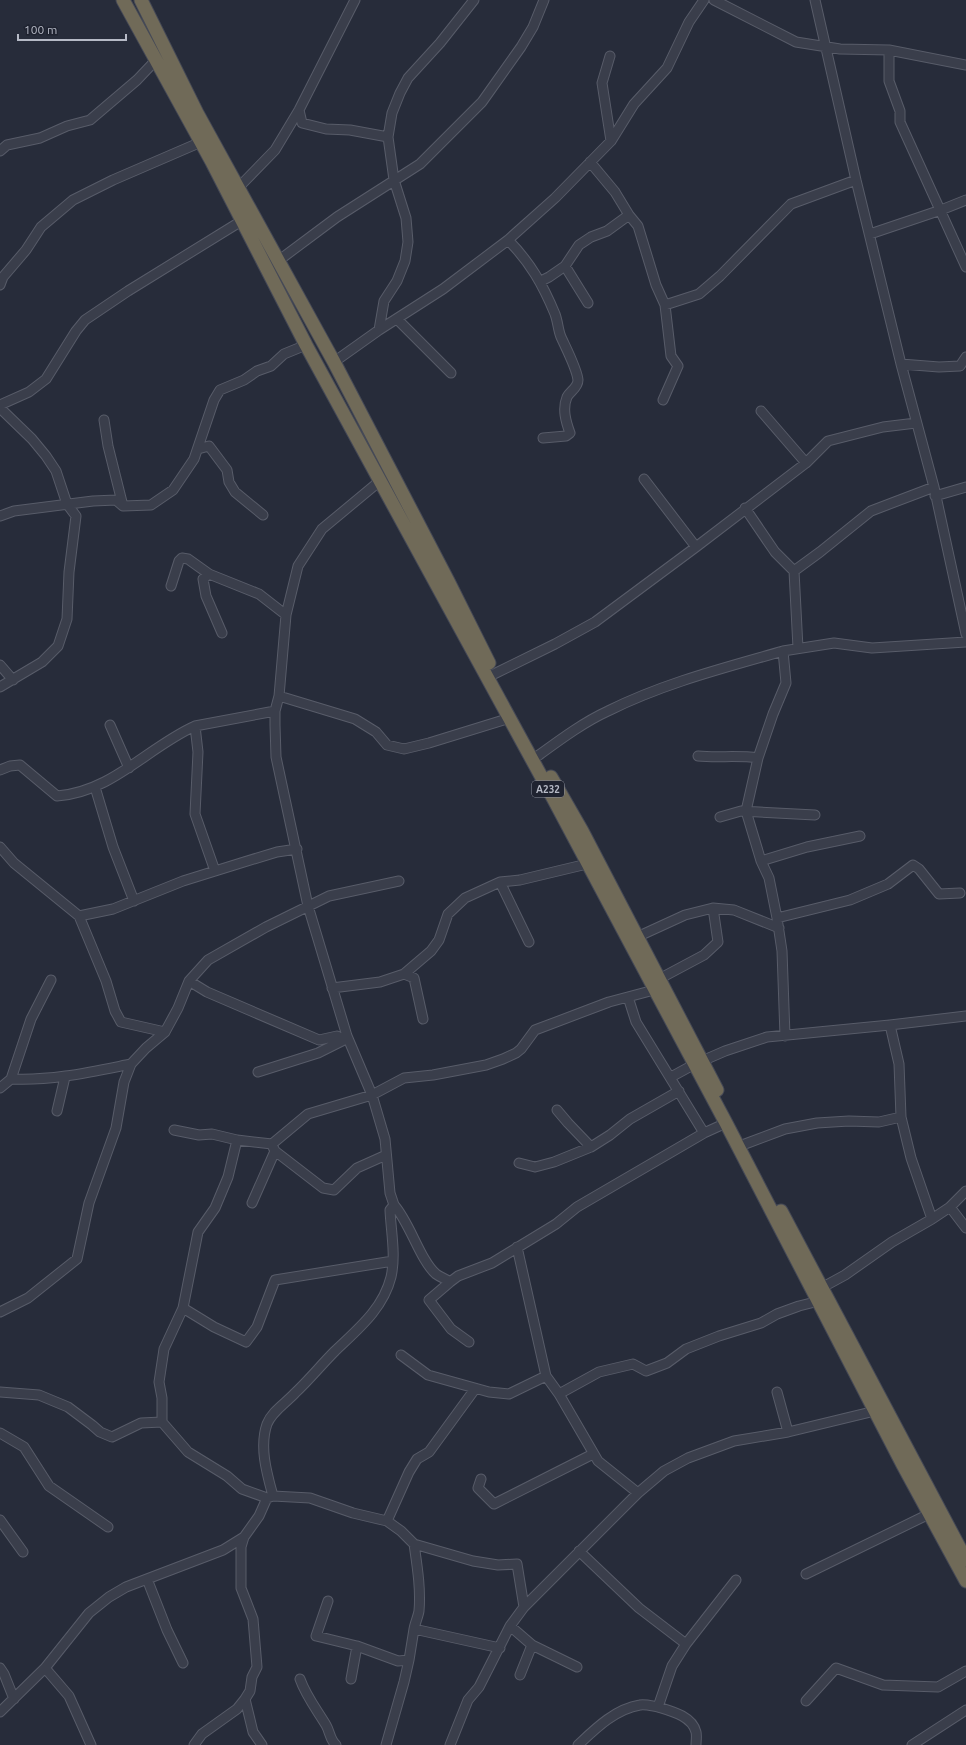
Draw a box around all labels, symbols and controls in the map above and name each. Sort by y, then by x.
scale bar [18,16,126,42]
text: 100 m [24,23,57,36]
road number: A232 [532,781,564,797]

